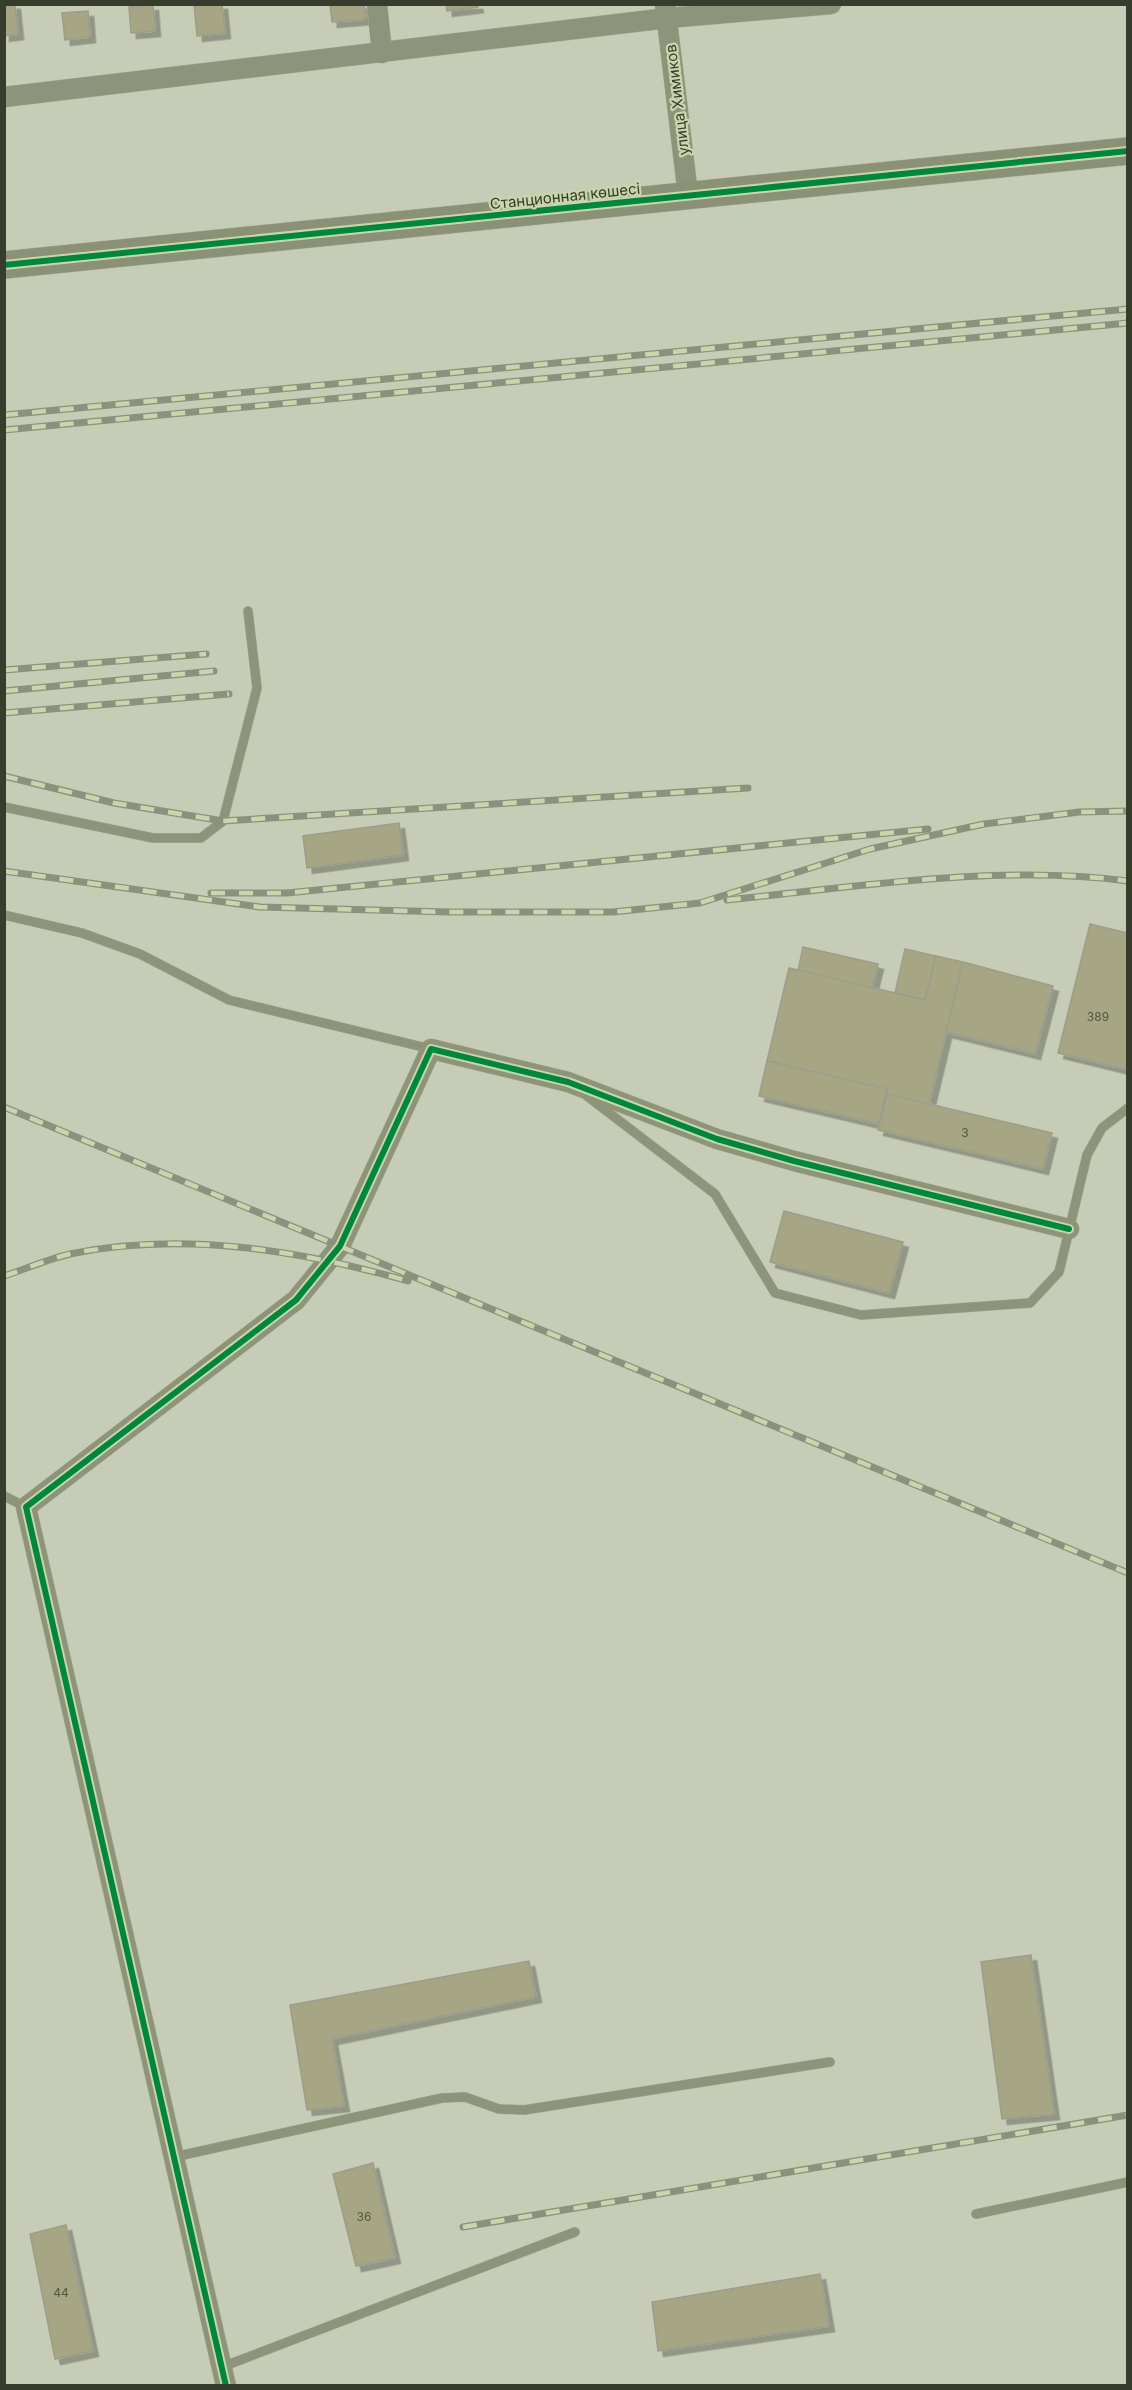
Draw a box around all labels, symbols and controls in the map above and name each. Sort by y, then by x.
street label: улица Химиков [661,43,693,157]
street label: Станционная көшесі [489,179,641,213]
house number: 389 [1087,1009,1109,1024]
house number: 3 [961,1125,969,1140]
house number: 36 [357,2209,371,2224]
house number: 44 [53,2285,69,2300]

